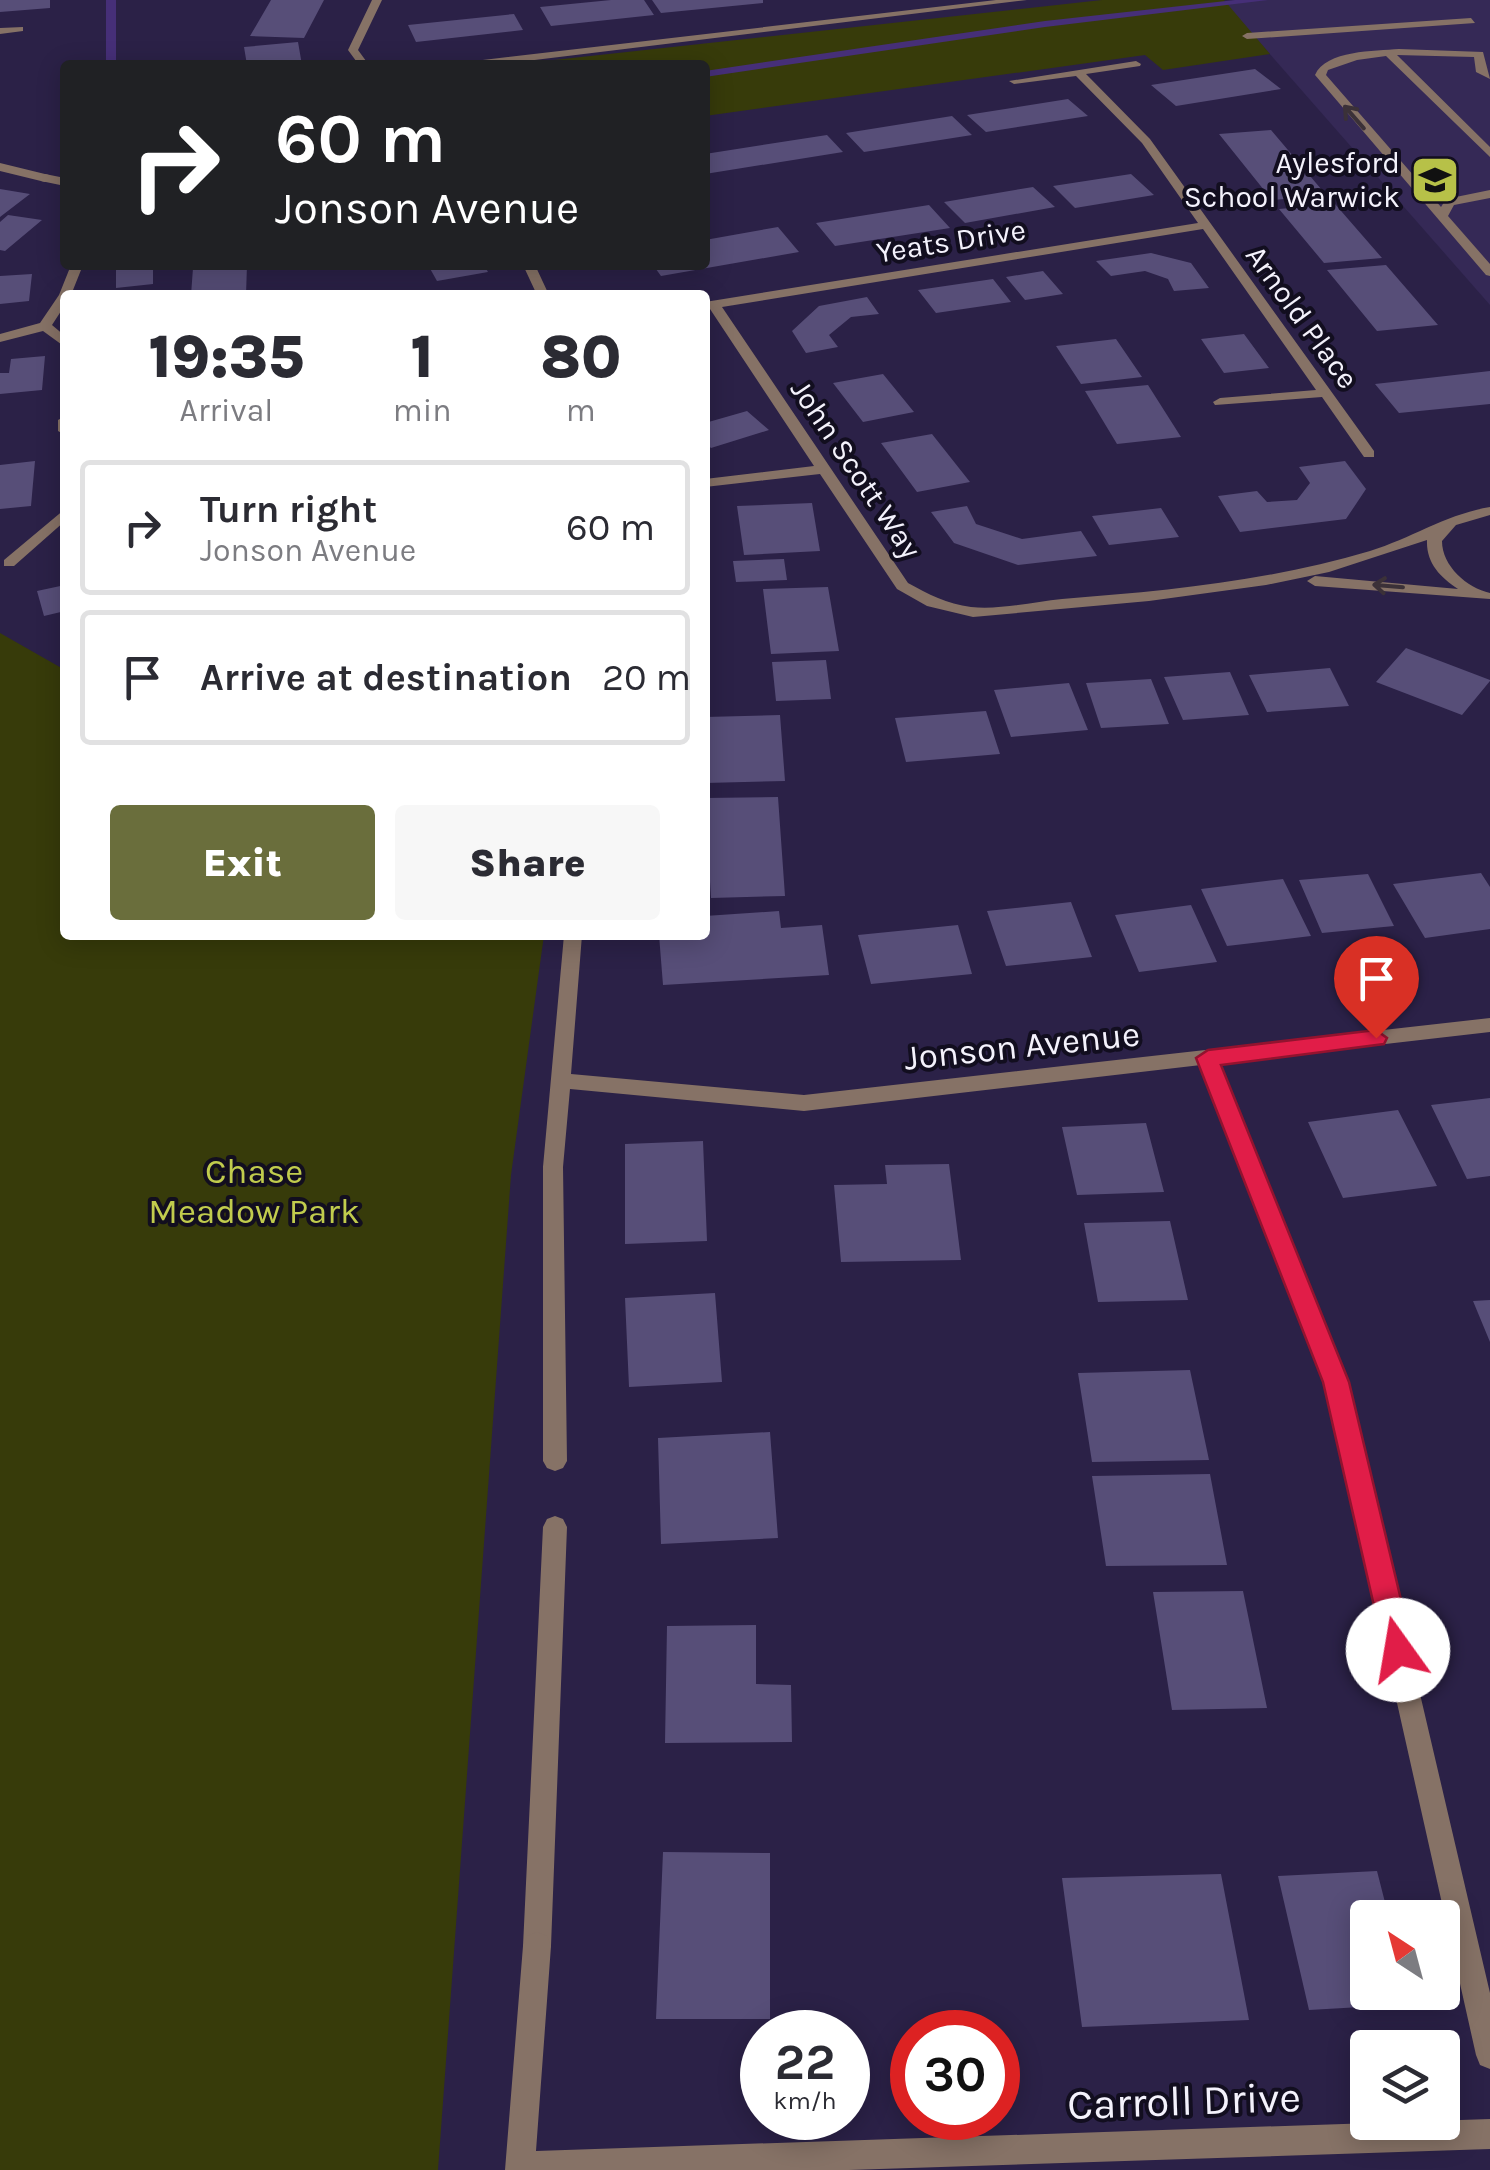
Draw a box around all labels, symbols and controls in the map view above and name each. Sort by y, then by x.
text: 60 m [275,98,446,180]
icon: right [110,100,240,230]
one-way arrow [1343,105,1365,131]
place label: Aylesford School Warwick [1184,145,1400,215]
school or university icon: Aylesford School Warwick [1409,154,1461,206]
text: Jonson Avenue [275,182,579,234]
street label: Yeats Drive [874,211,1028,271]
street label: Arnold Place [1238,238,1366,396]
text: 19:35 [149,322,304,392]
text: 1 [411,322,434,392]
text: 80 [540,322,621,392]
street label: John Scott Way [783,373,929,565]
text: Arrival [180,392,273,429]
text: min [393,392,452,429]
text: m [566,392,596,429]
text: Turn right [200,487,377,532]
icon: right [115,500,170,555]
text: 60 m [566,505,655,550]
text: Jonson Avenue [200,532,416,569]
one-way arrow [1372,577,1404,596]
icon: arrive [115,650,170,705]
text: Arrive at destination [200,655,572,700]
text: 20 m [602,655,691,700]
button: Exit [110,805,375,920]
button: Share [395,805,660,920]
pin [1334,936,1419,1039]
icon: arrive [1349,951,1404,1006]
street label: Jonson Avenue [902,1013,1142,1079]
park label: Chase Meadow Park [148,1151,360,1232]
position arrow [1346,1598,1450,1702]
north arrow [1350,1900,1460,2010]
map controls [1350,1900,1460,2140]
speed limit sign: 30 [890,2010,1020,2140]
button: layers [1350,2030,1460,2140]
text: 22 [775,2033,835,2092]
street label: Carroll Drive [1066,2072,1302,2130]
text: km/h [773,2086,837,2115]

